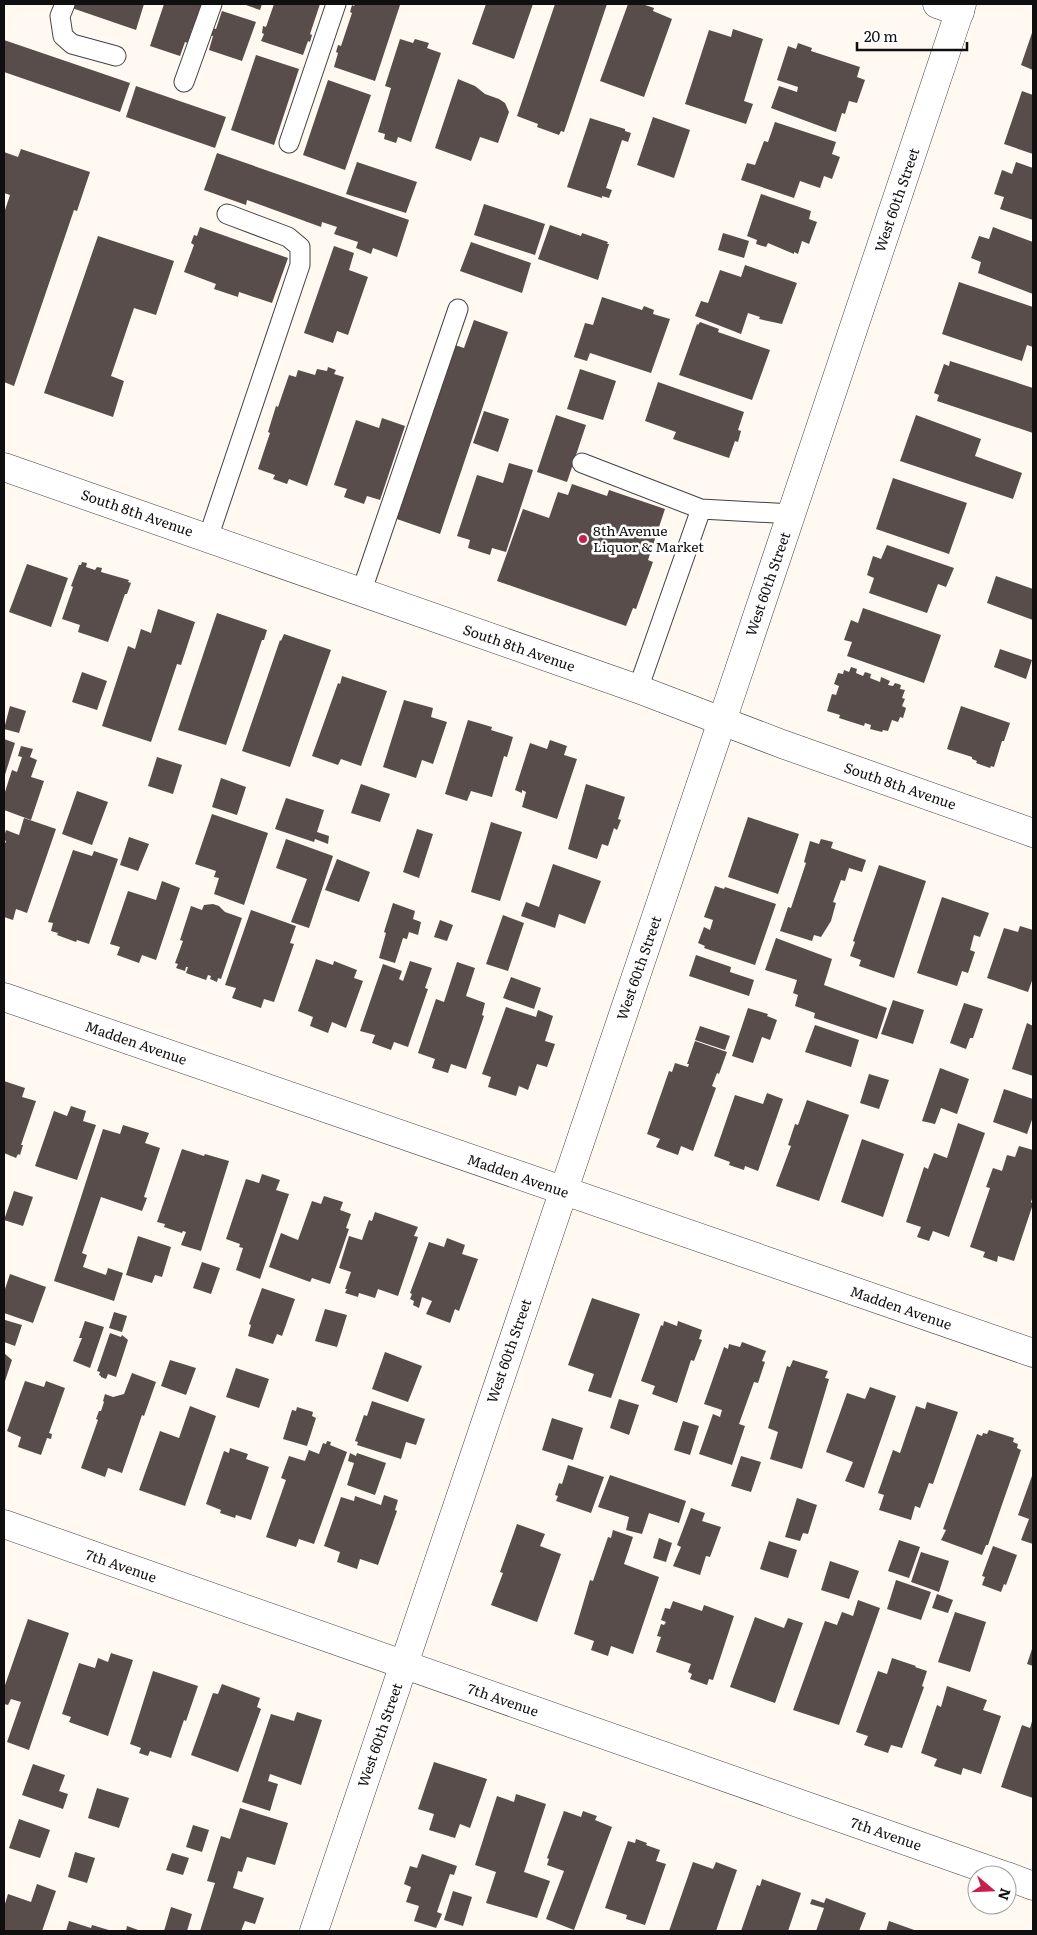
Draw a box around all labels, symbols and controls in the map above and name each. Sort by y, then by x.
scale bar [857,20,967,52]
text: 20 m [864,24,898,47]
street label: West 60th Street [869,145,923,255]
street label: South 8th Avenue [79,484,196,541]
place label: 8th Avenue Liquor & Market [593,520,704,556]
street label: West 60th Street [740,529,794,639]
marker: 8th Avenue Liquor & Market [577,533,589,545]
street label: South 8th Avenue [461,619,578,676]
street label: South 8th Avenue [842,757,959,814]
street label: West 60th Street [611,913,665,1023]
street label: Madden Avenue [83,1015,190,1069]
street label: Madden Avenue [465,1148,572,1202]
street label: Madden Avenue [848,1280,955,1334]
street label: West 60th Street [481,1296,535,1406]
street label: 7th Avenue [83,1544,160,1587]
street label: 7th Avenue [465,1678,542,1721]
street label: West 60th Street [352,1680,406,1790]
street label: 7th Avenue [848,1812,925,1855]
north arrow [967,1865,1017,1915]
text: N [994,1886,1017,1904]

